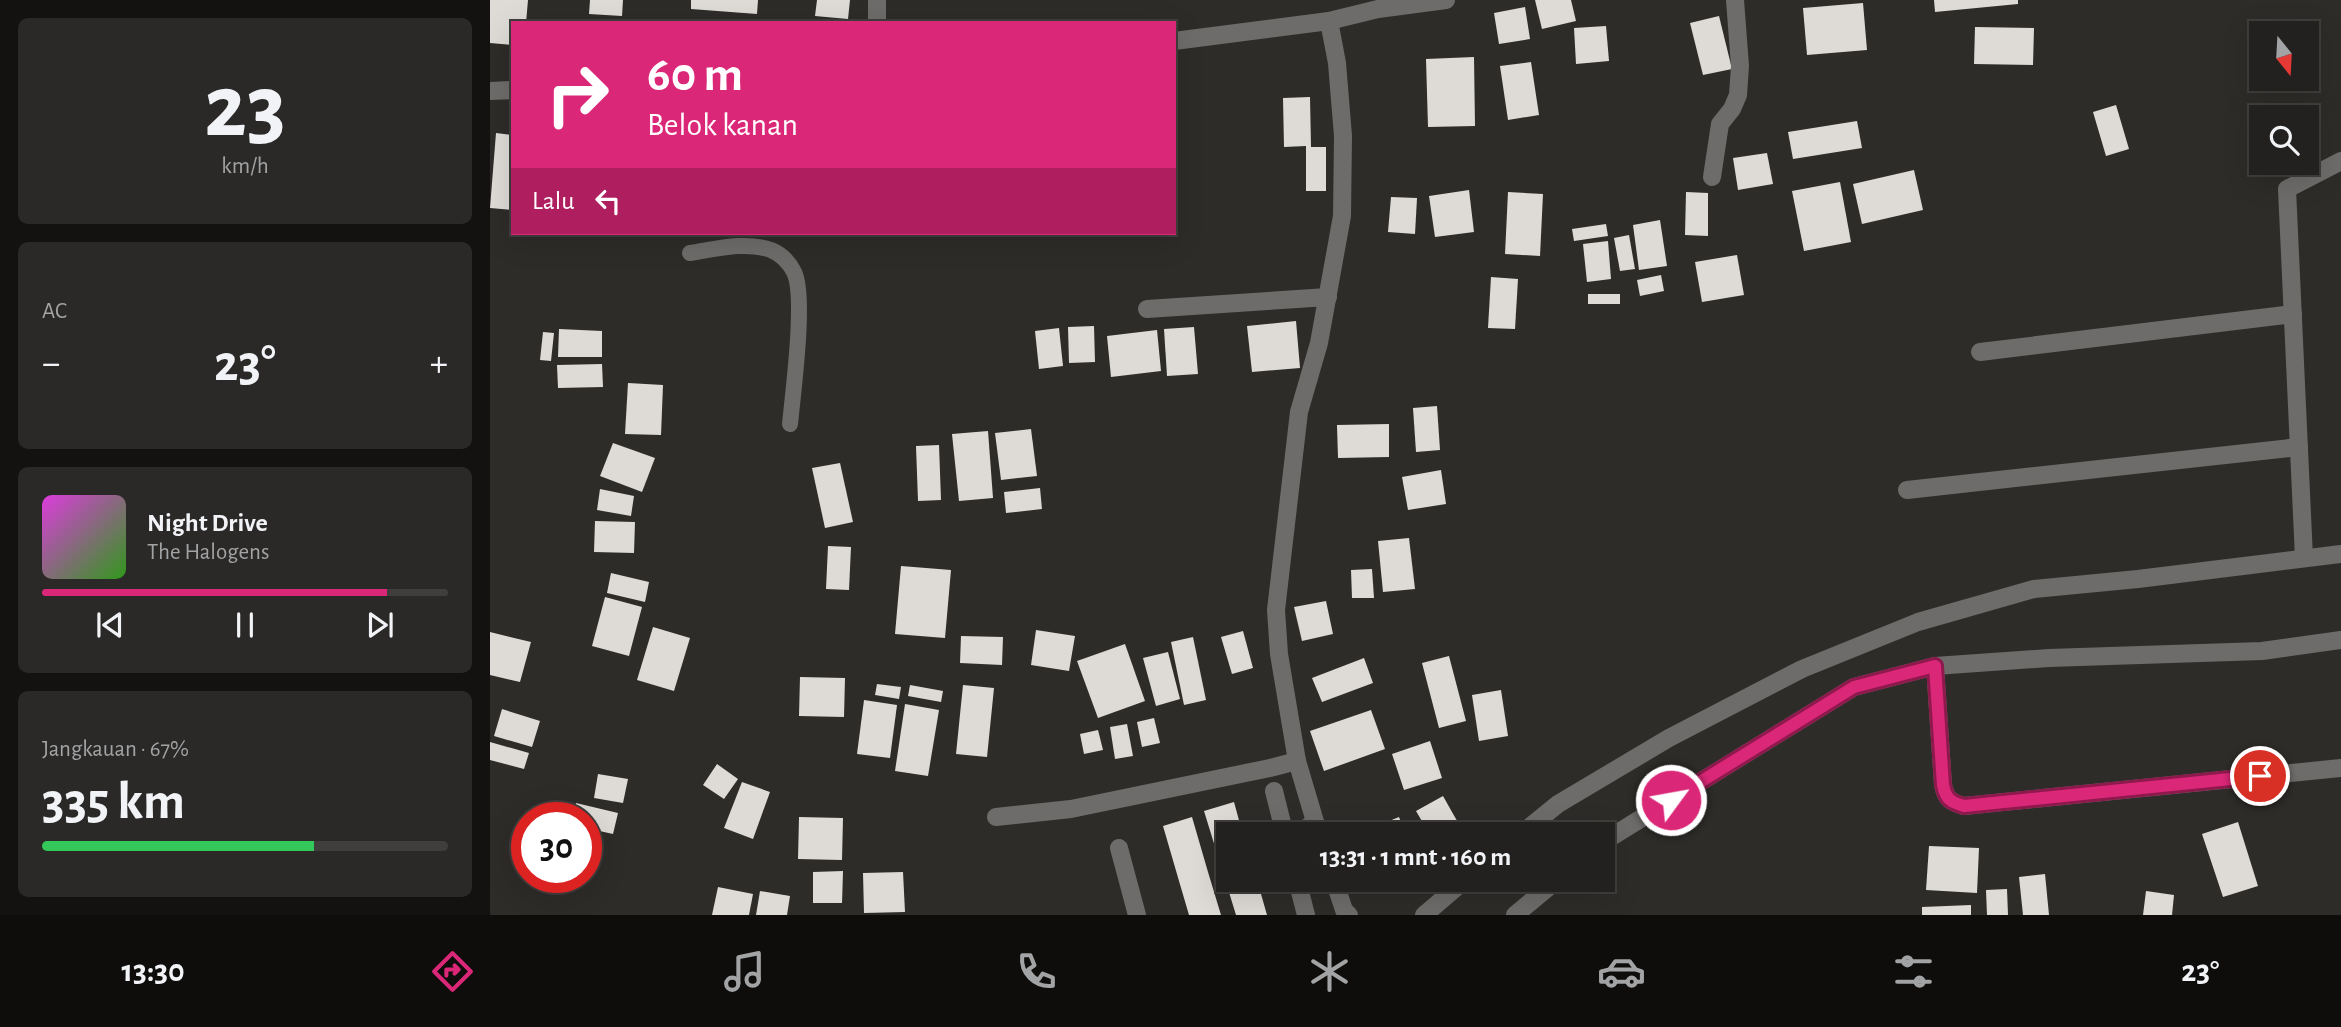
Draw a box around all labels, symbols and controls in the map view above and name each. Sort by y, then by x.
north arrow [2249,21,2319,91]
map controls [2249,21,2319,175]
icon: right [532,49,623,140]
text: 60 m [647,51,743,100]
text: 23 [204,62,286,153]
button: search [2249,105,2319,175]
text: Belok kanan [647,109,798,141]
text: km/h [221,155,269,178]
icon: left [589,182,627,220]
text: Lalu [532,188,575,214]
text: AC [42,300,67,323]
text: 23° [214,338,276,390]
text: − [42,345,60,383]
text: + [430,345,448,383]
text: Night Drive [147,510,268,536]
text: The Halogens [147,541,269,564]
icon: previous [91,606,129,644]
icon: pause [226,606,264,644]
icon: next [361,606,399,644]
text: Jangkauan · 67% [42,738,189,761]
pin [2230,746,2290,806]
icon: arrive [2241,757,2279,795]
position arrow [1634,763,1708,837]
text: 335 km [42,776,185,828]
speed limit sign: 30 [511,802,602,893]
text: 13:31 · 1 mnt · 160 m [1320,844,1511,870]
icon: directions [428,947,477,996]
icon: music [720,947,769,996]
icon: phone [1012,947,1061,996]
icon: climate [1305,947,1354,996]
icon: car [1597,947,1646,996]
icon: filters [1889,947,1938,996]
text: 13:30 [122,955,185,987]
text: 23° [2181,955,2219,987]

